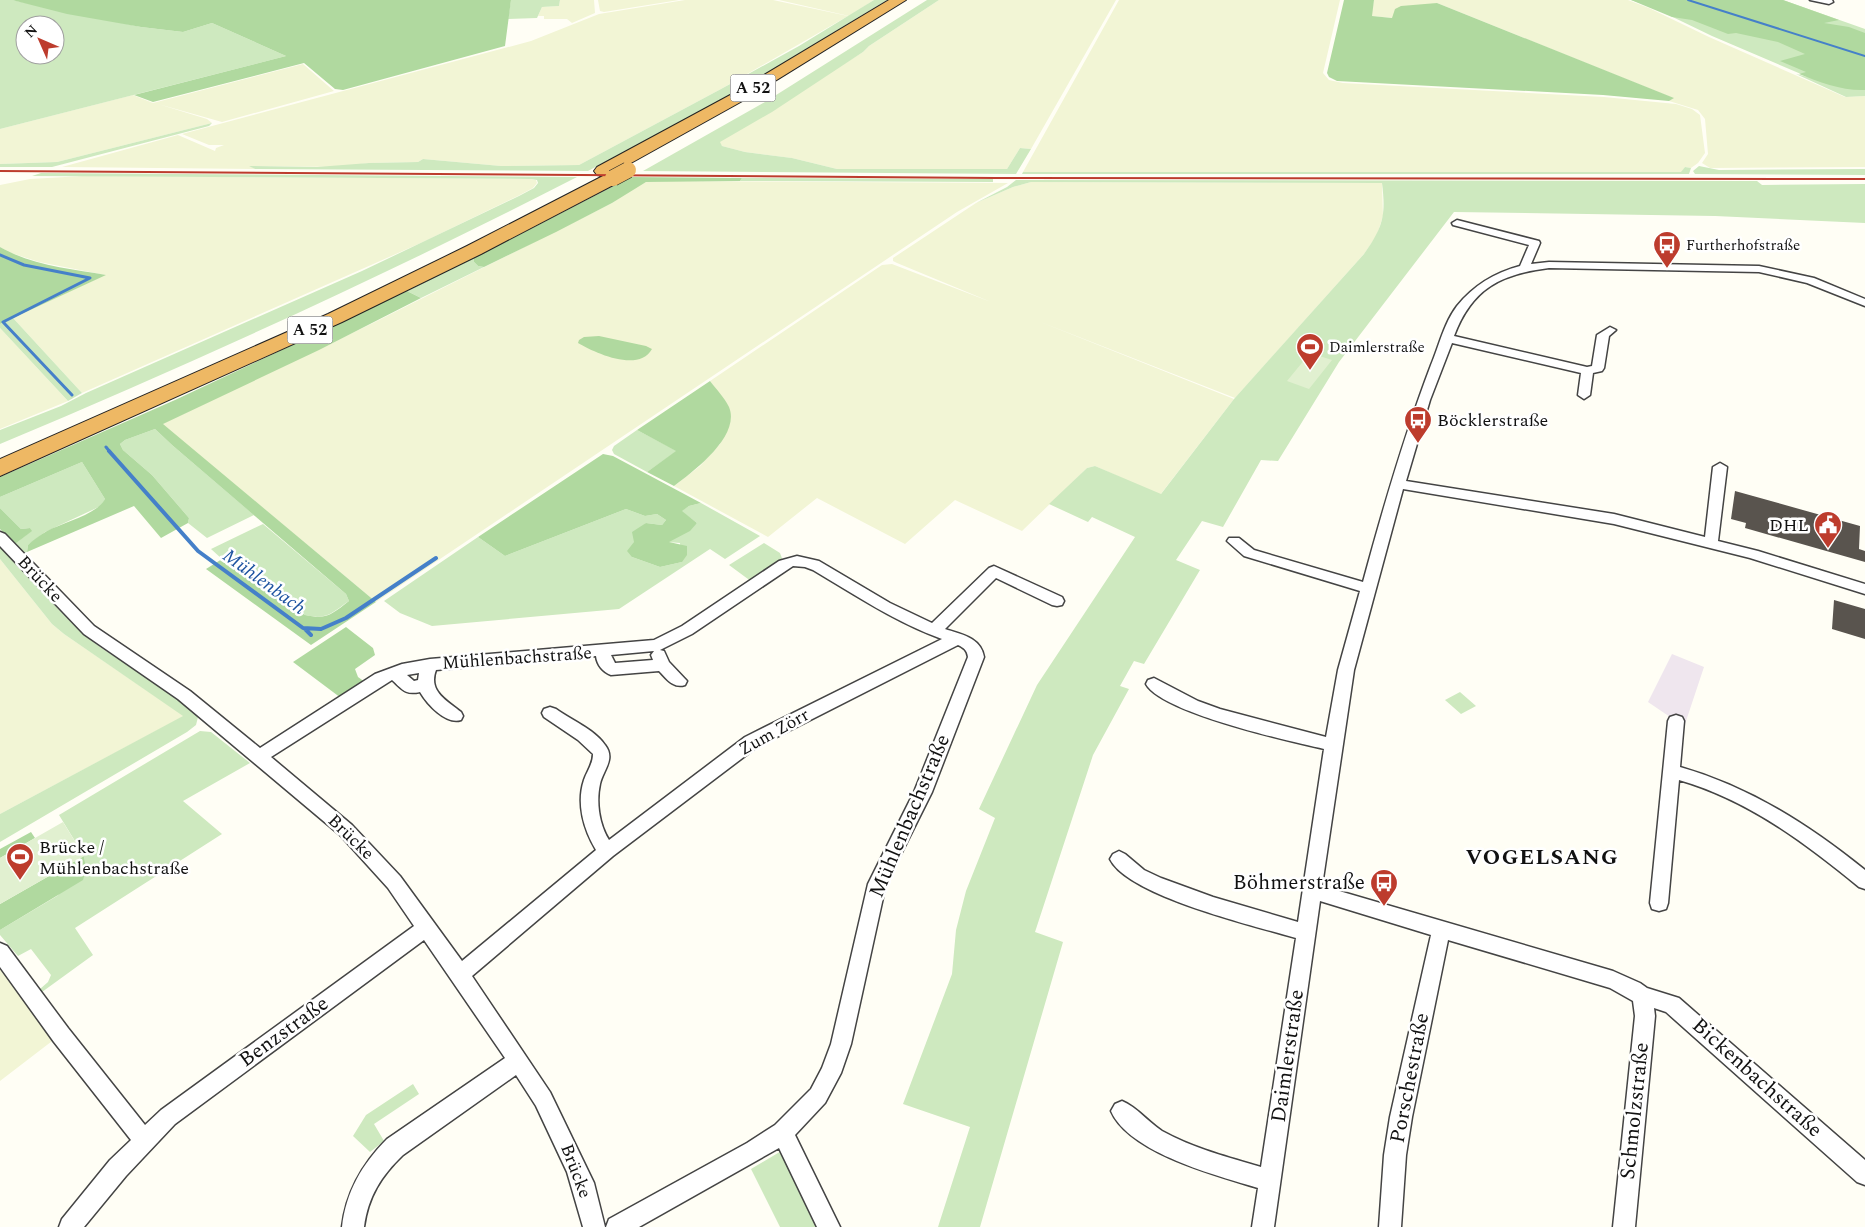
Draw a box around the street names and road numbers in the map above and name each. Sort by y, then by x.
road number: A 52 [730,75,776,102]
road number: A 52 [288,316,332,344]
street label: Brücke [11,549,69,609]
street label: Mühlenbachstraße [441,639,593,677]
street label: Zum Zörr [734,702,814,762]
street label: Mühlenbachstraße [861,729,959,903]
street label: Brücke [321,808,381,866]
street label: Daimlerstraße [1263,987,1313,1125]
street label: Benzstraße [232,988,336,1076]
street label: Porschestraße [1382,1010,1438,1146]
street label: Bickenbachstraße [1684,1010,1830,1146]
street label: Schmolzstraße [1612,1041,1658,1181]
street label: Brücke [553,1140,599,1202]

